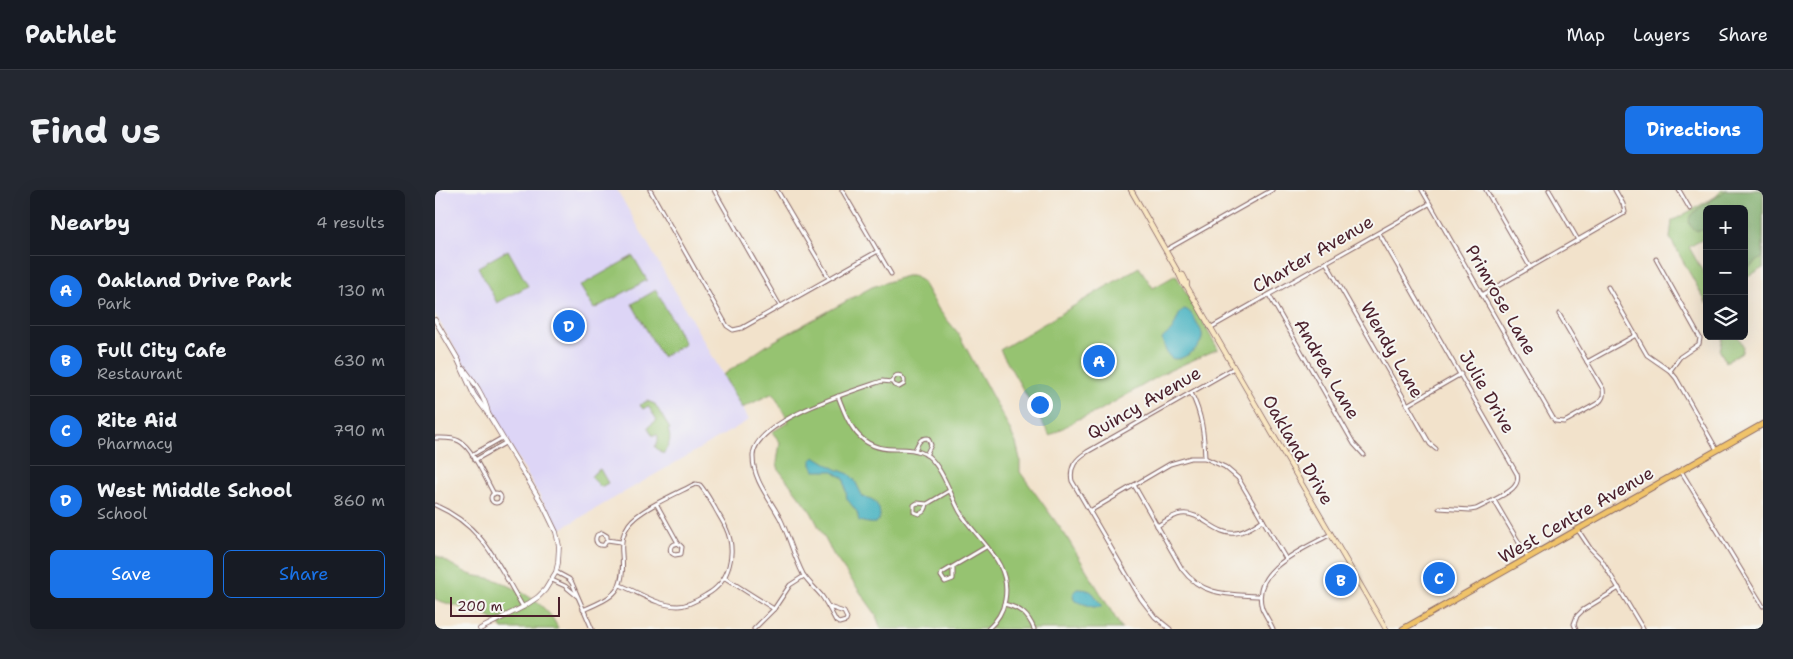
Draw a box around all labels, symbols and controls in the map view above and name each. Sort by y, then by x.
text: Pathlet [25,19,116,51]
text: Map [1567,23,1605,47]
text: Layers [1633,23,1690,47]
text: Share [1718,23,1768,47]
button: Directions [1625,106,1763,154]
text: Find us [30,107,161,154]
map controls [1703,205,1748,340]
button: + [1703,205,1748,250]
text: Nearby [50,209,130,237]
street label: Charter Avenue [1248,210,1378,298]
text: 4 results [316,212,385,233]
street label: Primrose Lane [1460,241,1542,359]
button: − [1703,250,1748,295]
text: Oakland Drive Park [97,268,292,293]
text: A [60,280,72,301]
text: 130 m [338,280,385,301]
text: Park [97,293,131,314]
button: layers [1703,295,1748,340]
street label: Wendy Lane [1355,298,1429,402]
pin: D [553,307,585,345]
street label: Andrea Lane [1289,315,1365,423]
text: Full City Cafe [97,338,227,363]
pin: A [1083,342,1115,380]
street label: Julie Drive [1454,346,1520,438]
text: B [61,350,71,371]
text: 630 m [333,350,385,371]
street label: Quincy Avenue [1083,362,1205,444]
text: Restaurant [97,363,183,384]
street label: Oakland Drive [1257,391,1339,509]
your location [1027,392,1053,418]
text: Rite Aid [97,408,177,433]
text: C [61,420,71,441]
text: 790 m [333,420,385,441]
text: Pharmacy [97,433,173,454]
street label: West Centre Avenue [1494,461,1658,569]
text: West Middle School [97,478,292,503]
text: D [60,490,72,511]
text: 860 m [333,490,385,511]
text: School [97,503,147,524]
button: Save [50,550,213,598]
button: Share [223,550,385,598]
pin: C [1423,559,1455,597]
pin: B [1325,561,1357,599]
scale bar [450,594,560,617]
text: 200 m [457,597,503,615]

